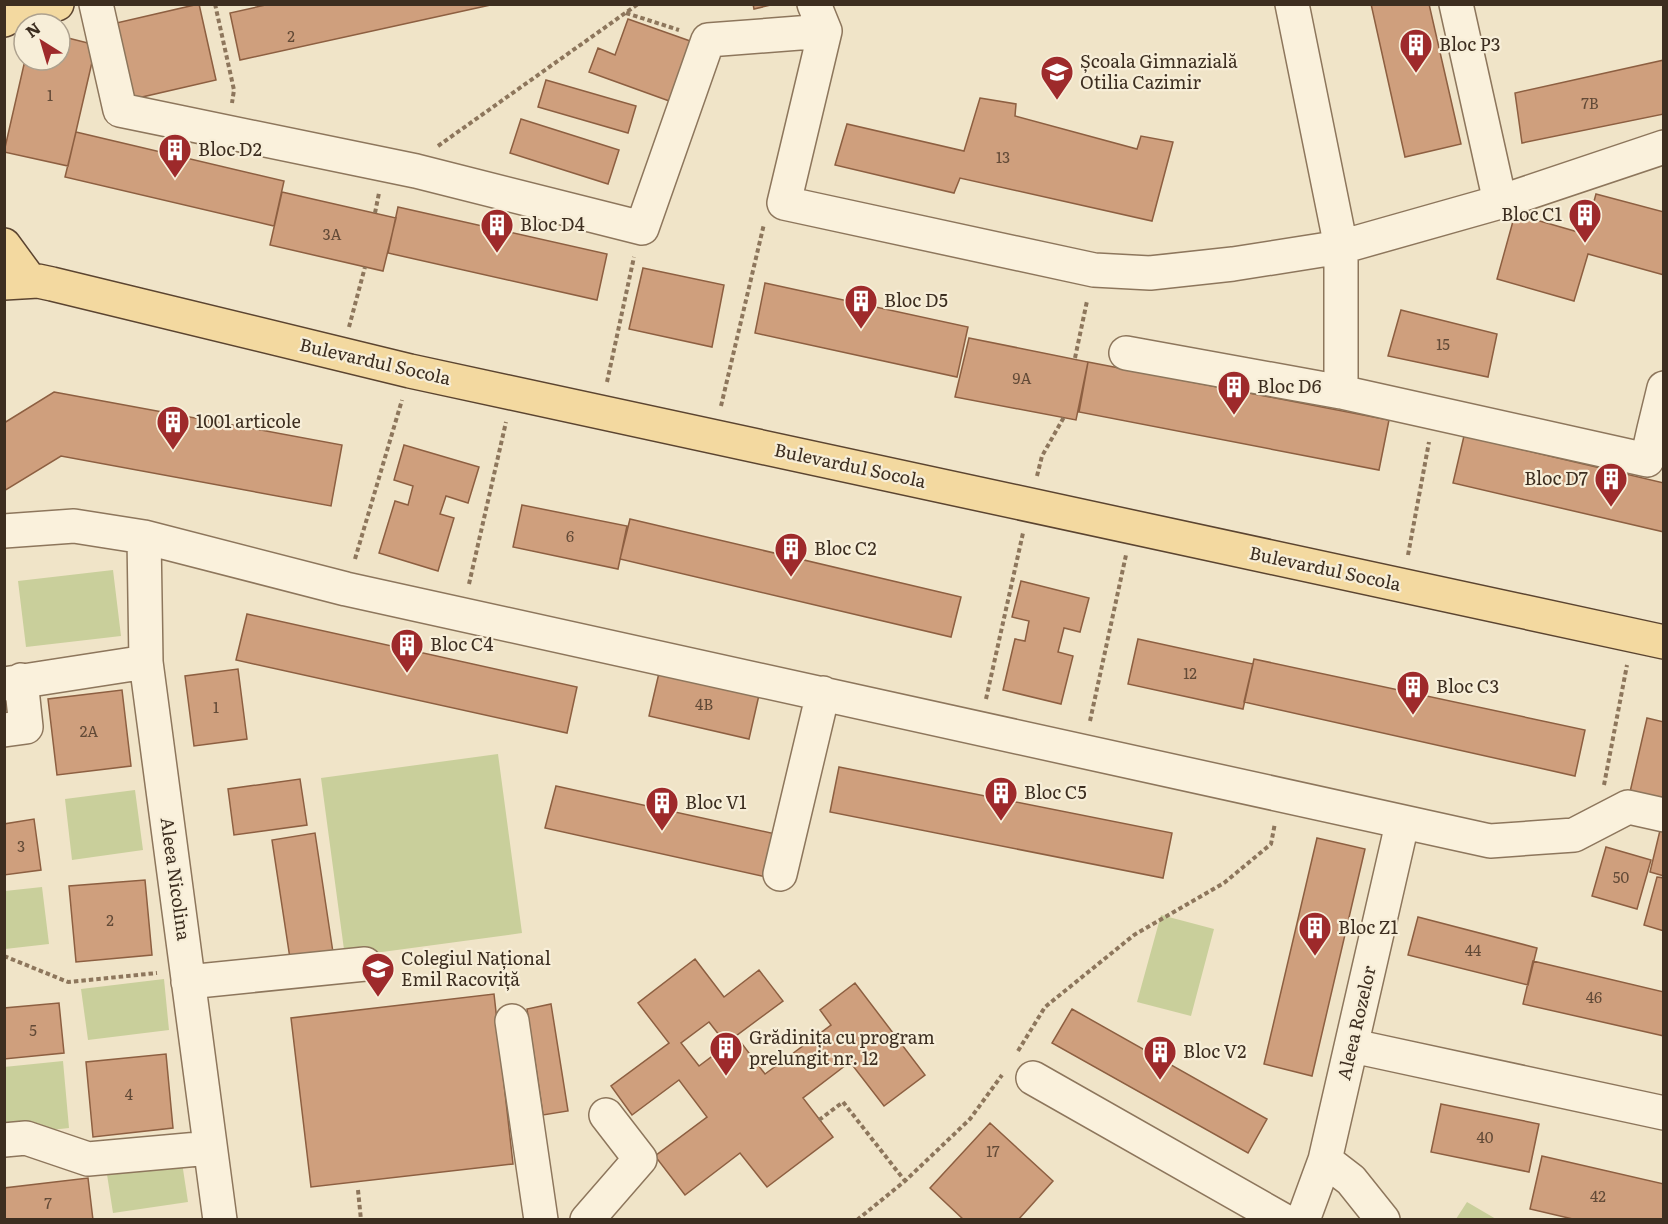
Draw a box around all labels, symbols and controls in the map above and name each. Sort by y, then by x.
north arrow [12,12,72,72]
text: N [20,16,45,43]
house number: 2 [287,24,295,47]
building icon: Bloc P3 [1398,27,1434,74]
place label: Bloc P3 [1439,30,1500,57]
place label: Școala Gimnazială Otilia Cazimir [1080,47,1238,95]
school or university icon: Școala Gimnazială Otilia Cazimir [1039,54,1075,101]
house number: 1 [47,83,53,106]
house number: 7B [1581,91,1599,114]
building icon: Bloc D2 [157,132,193,179]
place label: Bloc D2 [198,135,262,162]
house number: 13 [996,145,1010,168]
building icon: Bloc C1 [1567,197,1603,244]
place label: Bloc C1 [1501,200,1562,227]
building icon: Bloc D4 [479,207,515,254]
place label: Bloc D4 [520,210,585,237]
house number: 3A [322,222,342,245]
building icon: Bloc D5 [843,283,879,330]
place label: Bloc D5 [884,286,948,313]
street label: Bulevardul Socola [297,330,454,391]
house number: 15 [1436,332,1450,355]
house number: 9A [1013,366,1031,389]
building icon: Bloc D6 [1216,369,1252,416]
place label: Bloc D6 [1257,372,1322,399]
building icon: 1001 articole [155,404,191,451]
place label: 1001 articole [196,407,301,434]
street label: Bulevardul Socola [772,435,929,494]
building icon: Bloc D7 [1593,461,1629,508]
place label: Bloc D7 [1524,464,1588,491]
house number: 6 [566,524,574,547]
building icon: Bloc C2 [773,531,809,578]
place label: Bloc C2 [814,534,877,561]
street label: Bulevardul Socola [1247,538,1404,597]
building icon: Bloc C4 [389,627,425,674]
place label: Bloc C4 [430,630,493,657]
house number: 12 [1183,661,1197,684]
building icon: Bloc C3 [1395,669,1431,716]
place label: Bloc C3 [1436,672,1499,699]
house number: 4B [695,692,713,715]
house number: 1 [213,695,219,718]
house number: 2A [80,719,98,742]
building icon: Bloc C5 [983,775,1019,822]
place label: Bloc C5 [1024,778,1087,805]
building icon: Bloc V1 [644,785,680,832]
place label: Bloc V1 [685,788,747,815]
street label: Aleea Nicolina [154,815,199,943]
house number: 3 [17,834,25,857]
house number: 50 [1613,865,1629,888]
house number: 2 [106,908,114,931]
building icon: Bloc Z1 [1297,910,1333,957]
place label: Bloc Z1 [1338,913,1398,940]
house number: 44 [1465,938,1481,961]
place label: Colegiul Național Emil Racoviță [401,944,551,992]
school or university icon: Colegiul Național Emil Racoviță [360,951,396,998]
street label: Aleea Rozelor [1329,962,1382,1083]
house number: 46 [1586,985,1602,1008]
house number: 5 [29,1018,37,1041]
place label: Grădinița cu program prelungit nr. 12 [749,1023,935,1071]
building icon: Grădinița cu program prelungit nr. 12 [708,1030,744,1077]
building icon: Bloc V2 [1142,1034,1178,1081]
place label: Bloc V2 [1183,1037,1246,1064]
house number: 4 [125,1082,133,1105]
house number: 40 [1477,1125,1494,1148]
house number: 17 [986,1139,1000,1162]
house number: 42 [1590,1184,1606,1207]
house number: 7 [44,1191,52,1214]

